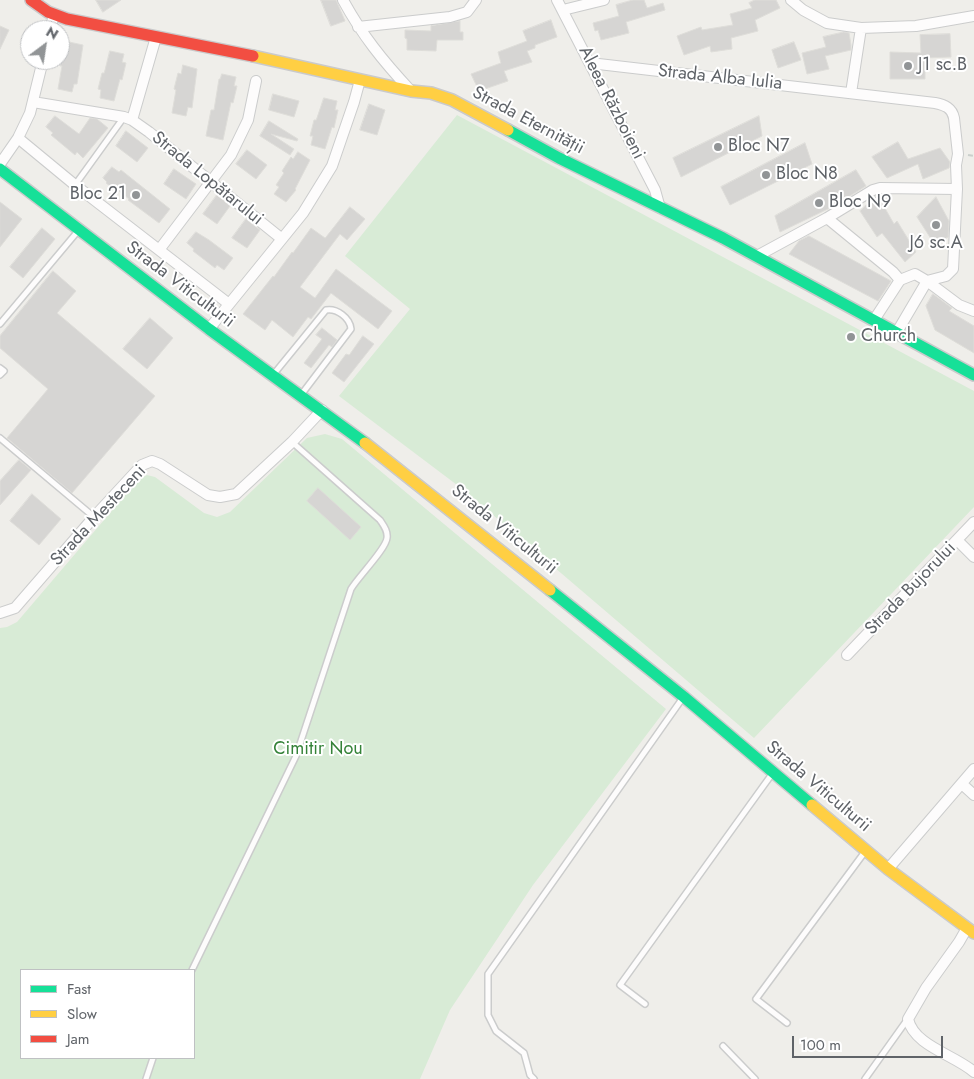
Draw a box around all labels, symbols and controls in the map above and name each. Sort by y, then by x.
north arrow [20,20,70,70]
text: N [42,22,62,44]
street label: Aleea Războieni [573,43,649,163]
place label: J1 sc.B [918,55,967,77]
marker: J1 sc.B [902,60,914,72]
street label: Strada Alba Iulia [657,61,783,95]
street label: Strada Eternității [468,82,588,160]
street label: Strada Lopătarului [147,127,267,231]
place label: Bloc N7 [728,136,789,158]
marker: Bloc N7 [712,141,724,153]
place label: Bloc N8 [776,164,838,186]
marker: Bloc N8 [760,169,772,181]
place label: Bloc 21 [70,184,126,206]
marker: Bloc 21 [130,189,142,201]
place label: Bloc N9 [829,192,891,214]
marker: Bloc N9 [813,197,825,209]
marker: J6 sc.A [930,219,942,231]
place label: J6 sc.A [909,233,963,255]
street label: Strada Viticulturii [121,237,239,333]
place label: Church [861,326,916,348]
marker: Church [845,331,857,343]
street label: Strada Mesteceni [47,461,151,571]
street label: Strada Viticulturii [447,481,561,579]
street label: Strada Bujorului [861,538,961,640]
street label: Strada Viticulturii [761,737,875,837]
park label: Cimitir Nou [273,739,363,761]
legend [20,969,195,1059]
text: Fast [67,978,91,1000]
text: Slow [67,1003,97,1025]
scale bar [794,1026,945,1058]
text: Jam [67,1028,90,1050]
text: 100 m [800,1034,841,1056]

